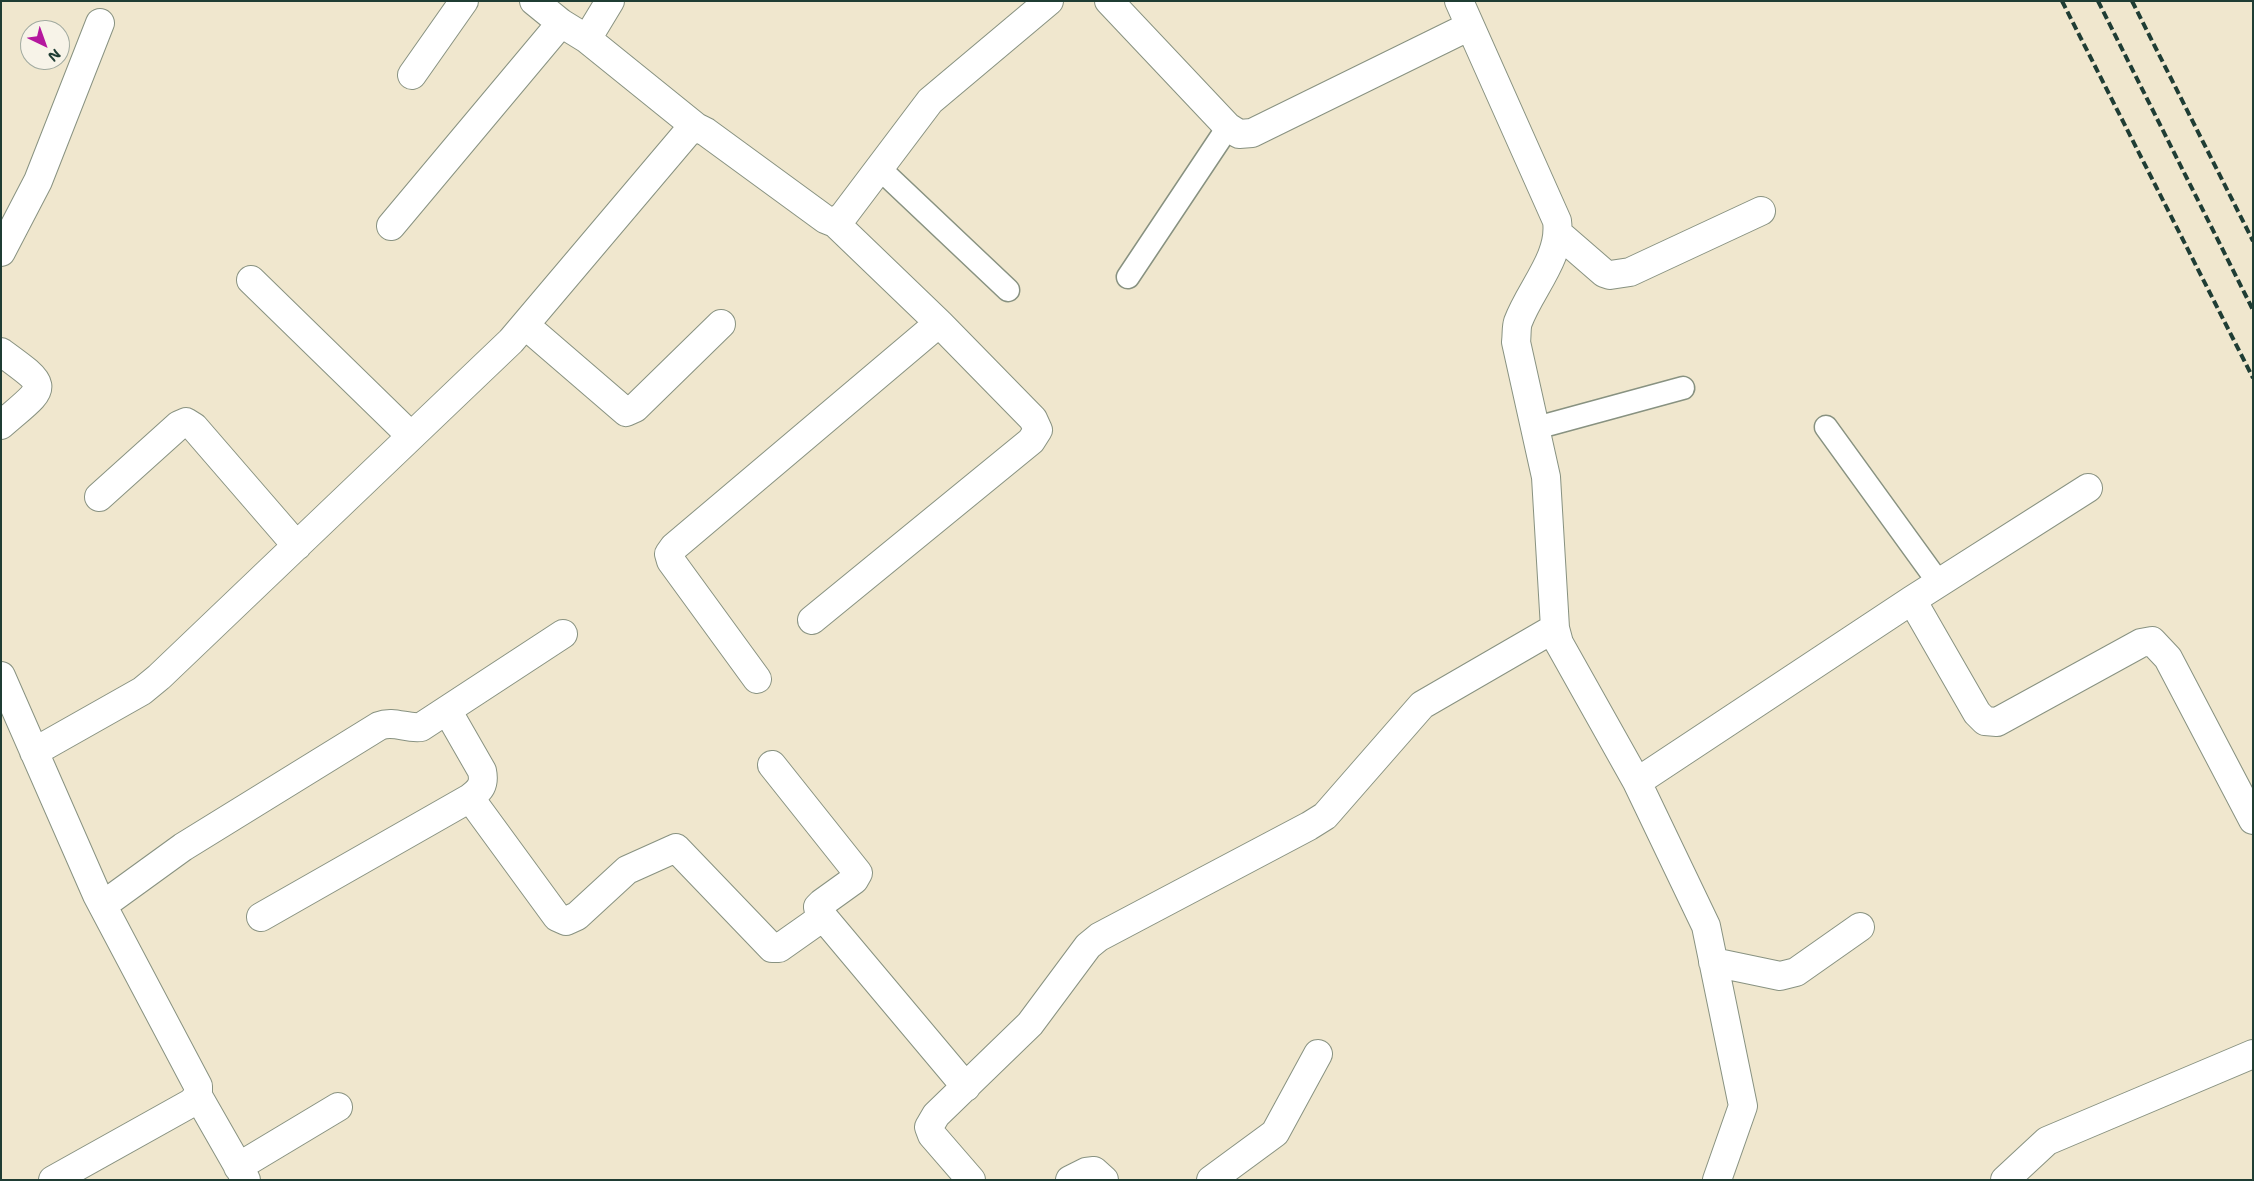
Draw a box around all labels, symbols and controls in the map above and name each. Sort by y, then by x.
north arrow [20,20,70,70]
text: N [44,45,65,66]

